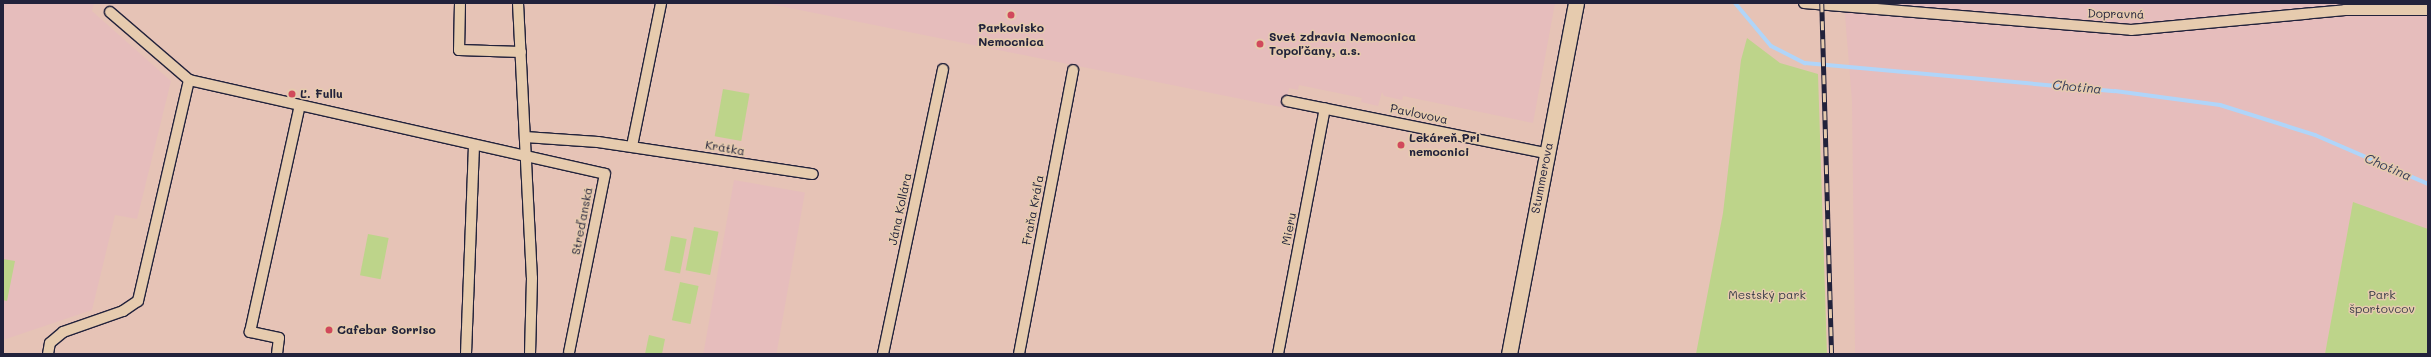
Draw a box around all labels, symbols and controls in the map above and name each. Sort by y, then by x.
street label: Dopravná [2088,6,2144,22]
marker: Parkovisko Nemocnica [1006,10,1016,20]
place label: Parkovisko Nemocnica [978,21,1044,49]
place label: Svet zdravia Nemocnica Topoľčany, a.s. [1269,30,1416,58]
marker: Svet zdravia Nemocnica Topoľčany, a.s. [1254,38,1266,50]
water label: Chotina [2052,77,2102,97]
place label: Ľ. Fullu [300,87,343,101]
marker: Ľ. Fullu [287,89,297,99]
street label: Pavlovova [1389,101,1449,127]
place label: Lekáreň Pri nemocnici [1409,131,1480,159]
street label: Krátka [704,137,746,159]
marker: Lekáreň Pri nemocnici [1396,140,1406,150]
street label: Stummerova [1528,141,1556,215]
water label: Chotina [2362,150,2414,184]
street label: Jána Kollára [885,172,915,246]
street label: Fraňa Kráľa [1019,174,1047,246]
street label: Streďanská [568,186,596,256]
street label: Mieru [1279,211,1299,247]
park label: Mestský park [1728,288,1806,302]
park label: Park športovcov [2349,288,2415,316]
place label: Cafebar Sorriso [337,323,436,337]
marker: Cafebar Sorriso [324,325,334,335]

